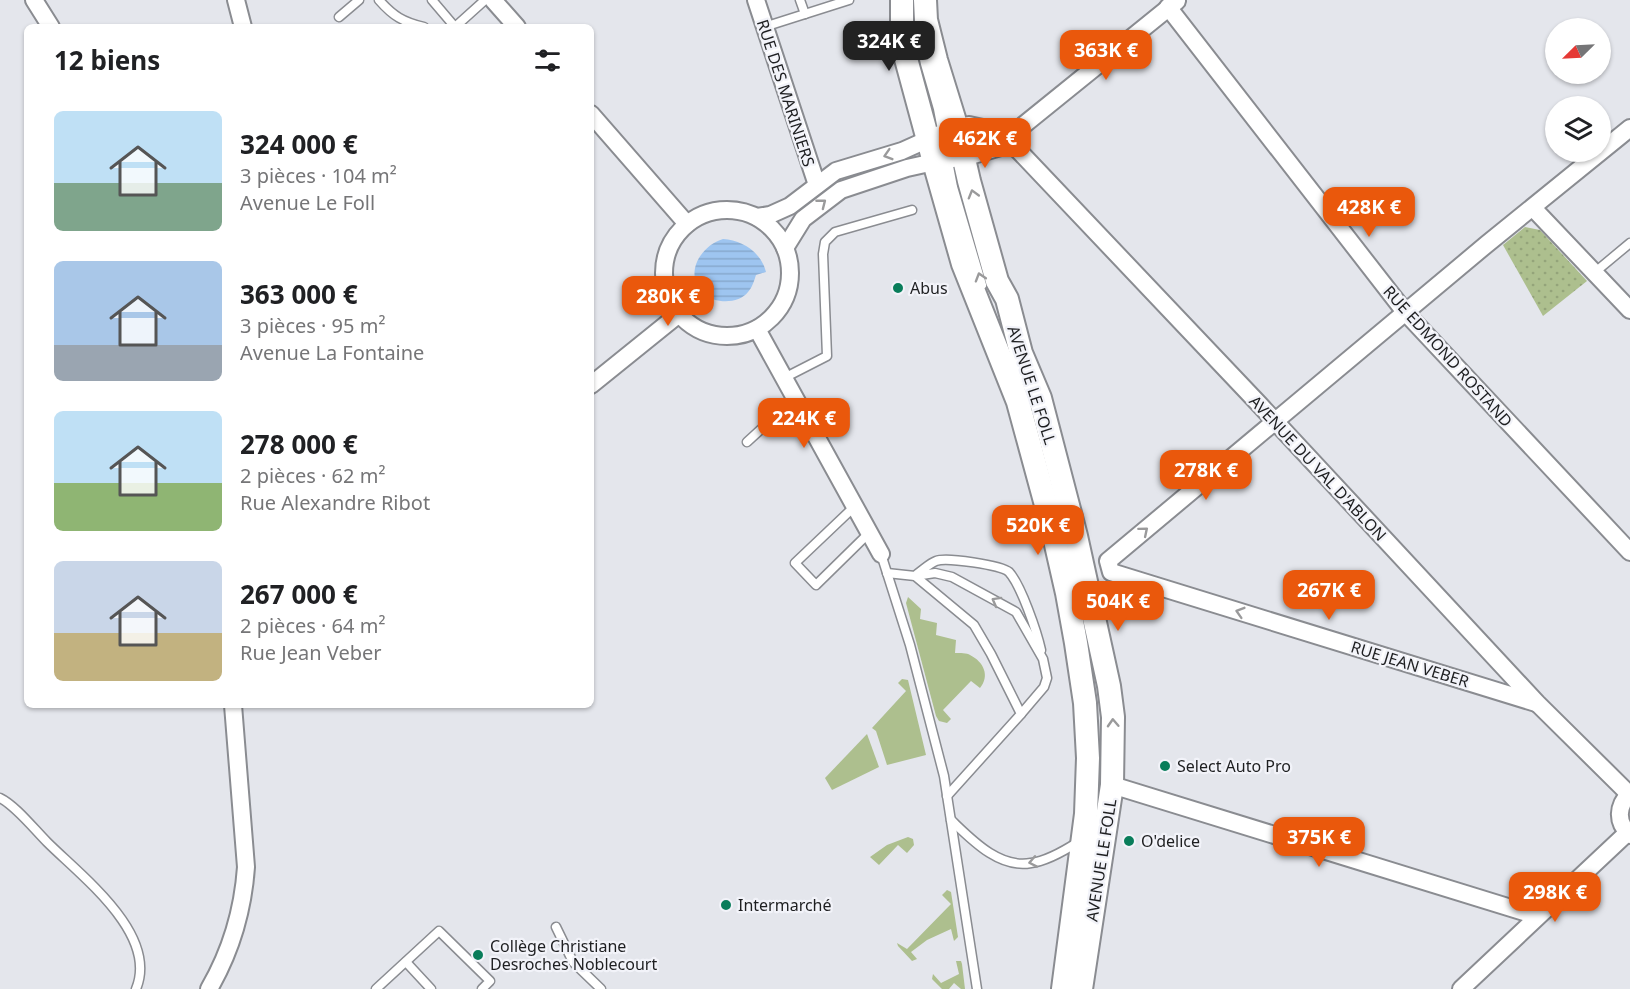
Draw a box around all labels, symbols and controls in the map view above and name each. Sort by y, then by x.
street label: RUE DES MARINIERS [752,17,820,170]
north arrow [1545,18,1611,84]
map controls [1545,18,1611,162]
pin: 324K € [840,21,938,72]
text: 324K € [857,27,921,54]
pin: 363K € [1057,30,1155,81]
text: 363K € [1074,36,1138,63]
text: 12 biens [54,42,160,78]
icon: filters [531,44,564,77]
button: layers [1545,96,1611,162]
pin: 462K € [936,118,1034,169]
text: 462K € [953,124,1017,151]
text: 324 000 € [240,126,358,162]
icon: home [102,135,174,207]
one-way arrow [883,148,894,160]
text: 3 pièces · 104 m² [240,162,397,189]
pin: 428K € [1320,187,1418,238]
text: Avenue Le Foll [240,189,375,216]
one-way arrow [968,189,980,200]
text: 428K € [1337,193,1401,220]
one-way arrow [815,200,826,211]
one-way arrow [975,272,987,283]
text: 363 000 € [240,276,358,312]
pin: 280K € [619,276,717,327]
place label: Abus [910,277,948,299]
marker: Abus [891,281,905,295]
street label: RUE EDMOND ROSTAND [1378,281,1518,431]
text: 280K € [636,282,700,309]
icon: home [102,285,174,357]
text: 3 pièces · 95 m² [240,312,385,339]
street label: AVENUE LE FOLL [1002,323,1062,447]
text: Avenue La Fontaine [240,339,424,366]
street label: AVENUE DU VAL D'ABLON [1245,390,1391,546]
pin: 224K € [755,398,853,449]
text: 224K € [772,404,836,431]
text: 278 000 € [240,426,358,462]
icon: home [102,435,174,507]
pin: 278K € [1157,450,1255,501]
text: 278K € [1174,456,1238,483]
text: 2 pièces · 62 m² [240,462,385,489]
text: Rue Alexandre Ribot [240,489,430,516]
pin: 520K € [989,505,1087,556]
text: 520K € [1006,511,1070,538]
one-way arrow [1137,527,1148,538]
pin: 267K € [1280,570,1378,621]
text: 267 000 € [240,576,358,612]
text: 267K € [1297,576,1361,603]
pin: 504K € [1069,581,1167,632]
icon: home [102,585,174,657]
text: 504K € [1086,587,1150,614]
one-way arrow [992,597,1002,608]
one-way arrow [1235,607,1246,619]
text: 2 pièces · 64 m² [240,612,385,639]
street label: RUE JEAN VEBER [1348,636,1472,692]
text: Rue Jean Veber [240,639,382,666]
one-way arrow [1106,718,1119,727]
place label: Select Auto Pro [1177,755,1291,777]
marker: Select Auto Pro [1158,759,1172,773]
street label: AVENUE LE FOLL [1080,797,1122,923]
pin: 375K € [1270,817,1368,868]
text: 375K € [1287,823,1351,850]
place label: O'delice [1141,830,1200,852]
marker: O'delice [1122,834,1136,848]
one-way arrow [1028,855,1038,868]
pin: 298K € [1506,872,1604,923]
text: 298K € [1523,878,1587,905]
place label: Intermarché [738,894,832,916]
marker: Intermarché [719,898,733,912]
place label: Collège Christiane Desroches Noblecourt [490,935,657,975]
marker: Collège Christiane Desroches Noblecourt [471,948,485,962]

